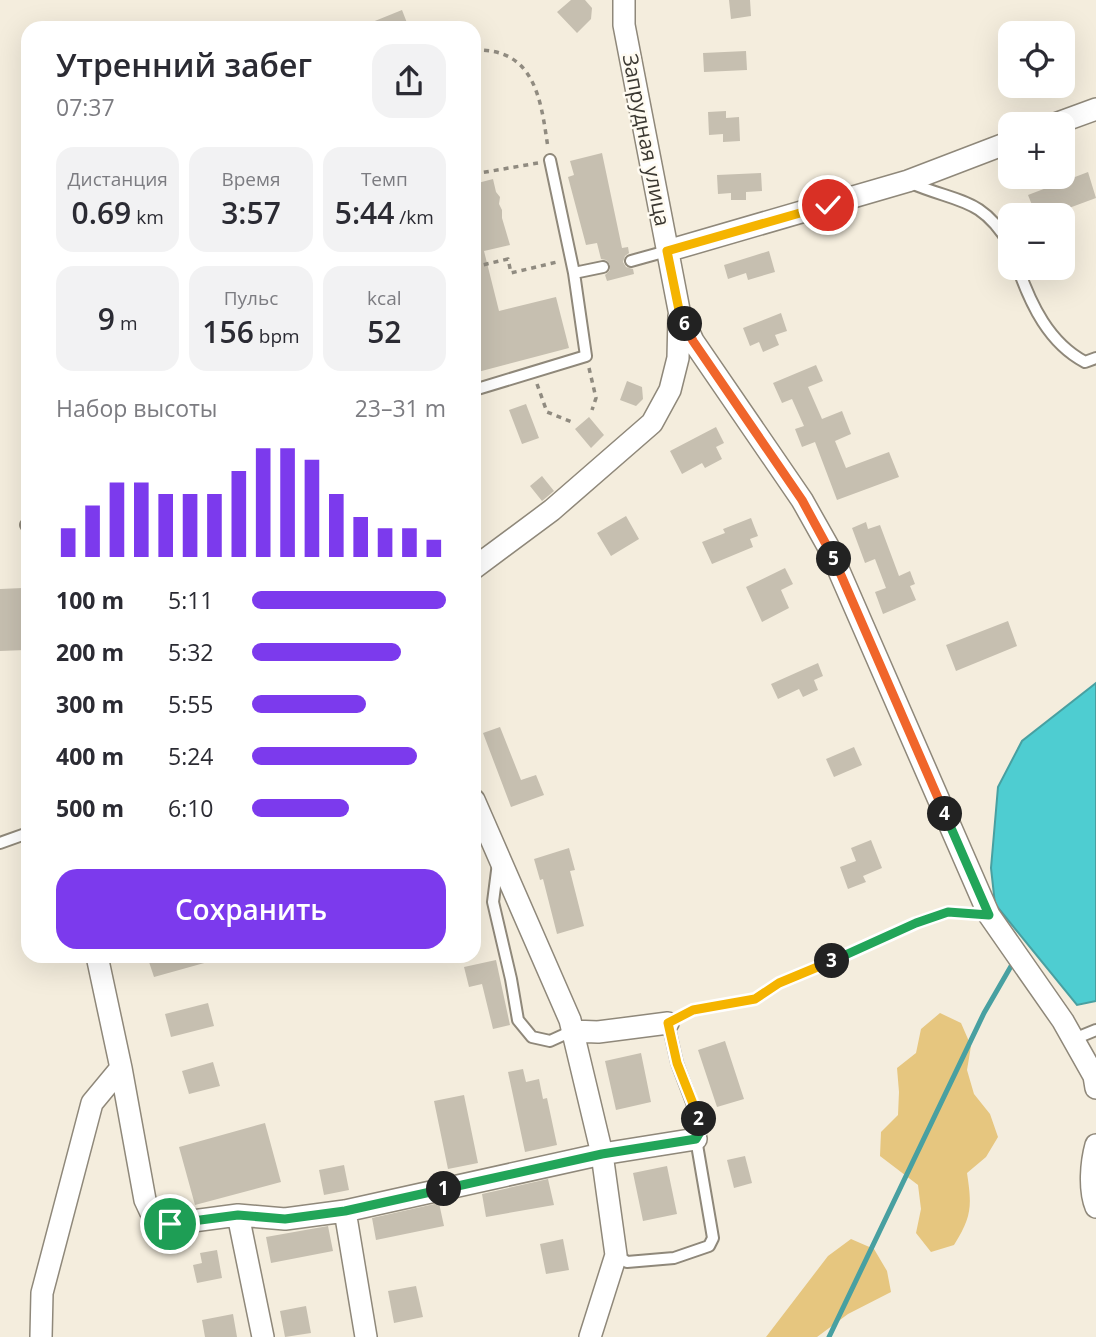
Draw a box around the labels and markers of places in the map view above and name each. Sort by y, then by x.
pin [798,175,858,235]
pin: 6 [668,306,702,342]
pin: 5 [816,542,852,576]
pin: 4 [928,796,962,832]
pin: 3 [814,944,850,978]
pin: 2 [682,1102,716,1136]
pin: 1 [426,1172,462,1206]
pin [140,1194,200,1254]

